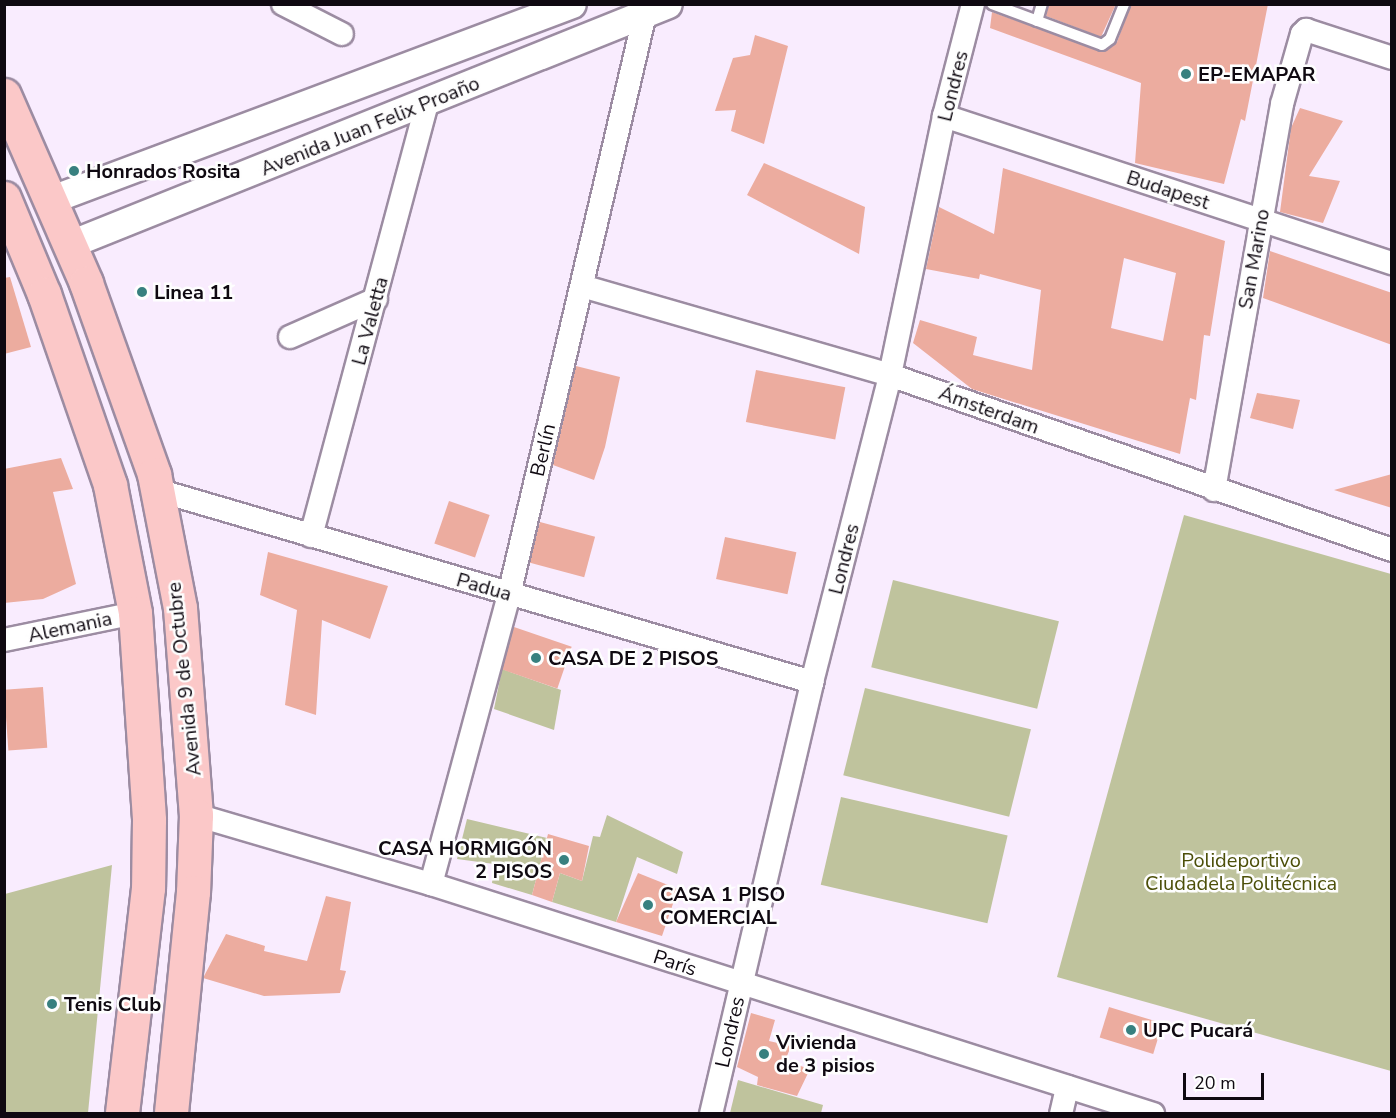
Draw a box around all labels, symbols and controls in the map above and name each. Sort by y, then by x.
street label: Londres [933,48,973,124]
place label: EP-EMAPAR [1198,62,1315,86]
marker: EP-EMAPAR [1179,67,1193,81]
street label: Avenida Juan Felix Proaño [257,71,483,181]
place label: Honrados Rosita [86,159,240,183]
marker: Honrados Rosita [67,164,81,178]
street label: Budapest [1123,165,1213,215]
street label: San Marino [1233,207,1275,311]
street label: La Valetta [347,274,393,368]
place label: Linea 11 [154,280,233,304]
marker: Linea 11 [135,285,149,299]
street label: Ámsterdam [935,381,1043,439]
street label: Berlín [525,421,561,479]
street label: Londres [824,521,864,597]
street label: Padua [454,568,514,606]
street label: Avenida 9 de Octubre [162,581,206,777]
street label: Alemania [26,606,114,648]
place label: CASA DE 2 PISOS [548,646,718,670]
marker: CASA DE 2 PISOS [529,651,543,665]
place label: CASA HORMIGÓN 2 PISOS [378,837,552,884]
park label: Polideportivo Ciudadela Politécnica [1145,849,1337,896]
marker: CASA HORMIGÓN 2 PISOS [557,853,571,867]
place label: CASA 1 PISO COMERCIAL [660,882,785,929]
marker: CASA 1 PISO COMERCIAL [641,898,655,912]
street label: París [650,945,700,981]
place label: Tenis Club [64,992,161,1016]
street label: Londres [710,994,750,1070]
marker: Tenis Club [45,997,59,1011]
place label: UPC Pucará [1143,1018,1253,1042]
marker: UPC Pucará [1124,1023,1138,1037]
place label: Vivienda de 3 pisios [776,1030,875,1077]
marker: Vivienda de 3 pisios [757,1047,771,1061]
scale bar [1186,1061,1267,1099]
text: 20 m [1194,1071,1236,1095]

